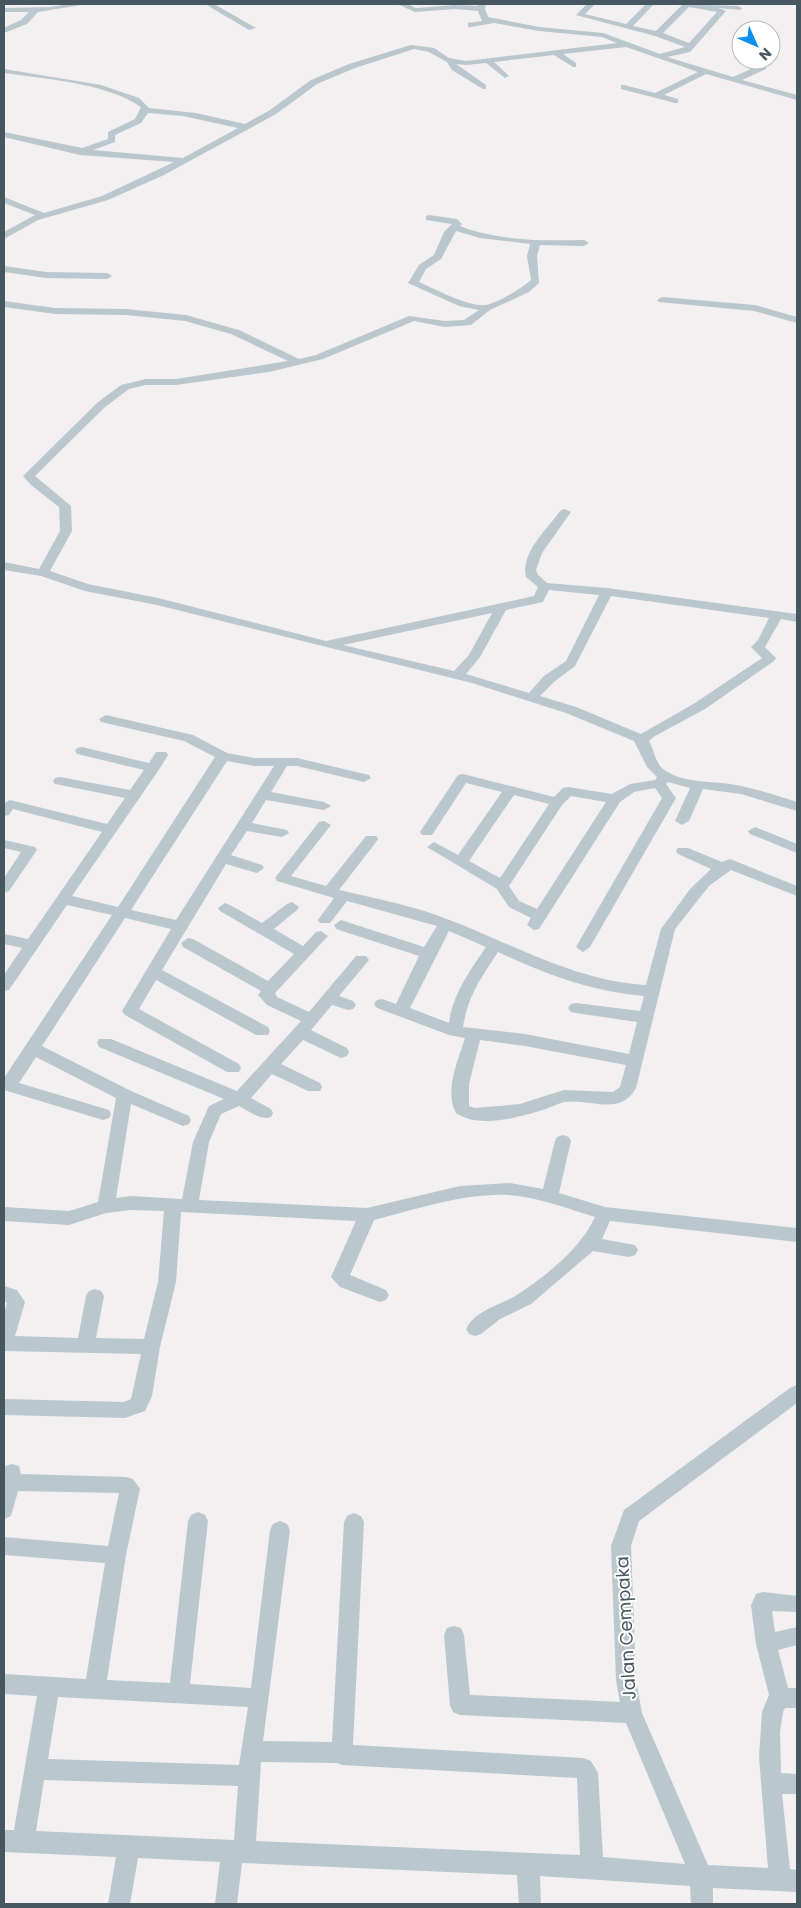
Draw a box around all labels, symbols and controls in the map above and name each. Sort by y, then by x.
north arrow [731,20,781,70]
text: N [754,43,776,65]
street label: Jalan Cempaka [609,1555,642,1701]

